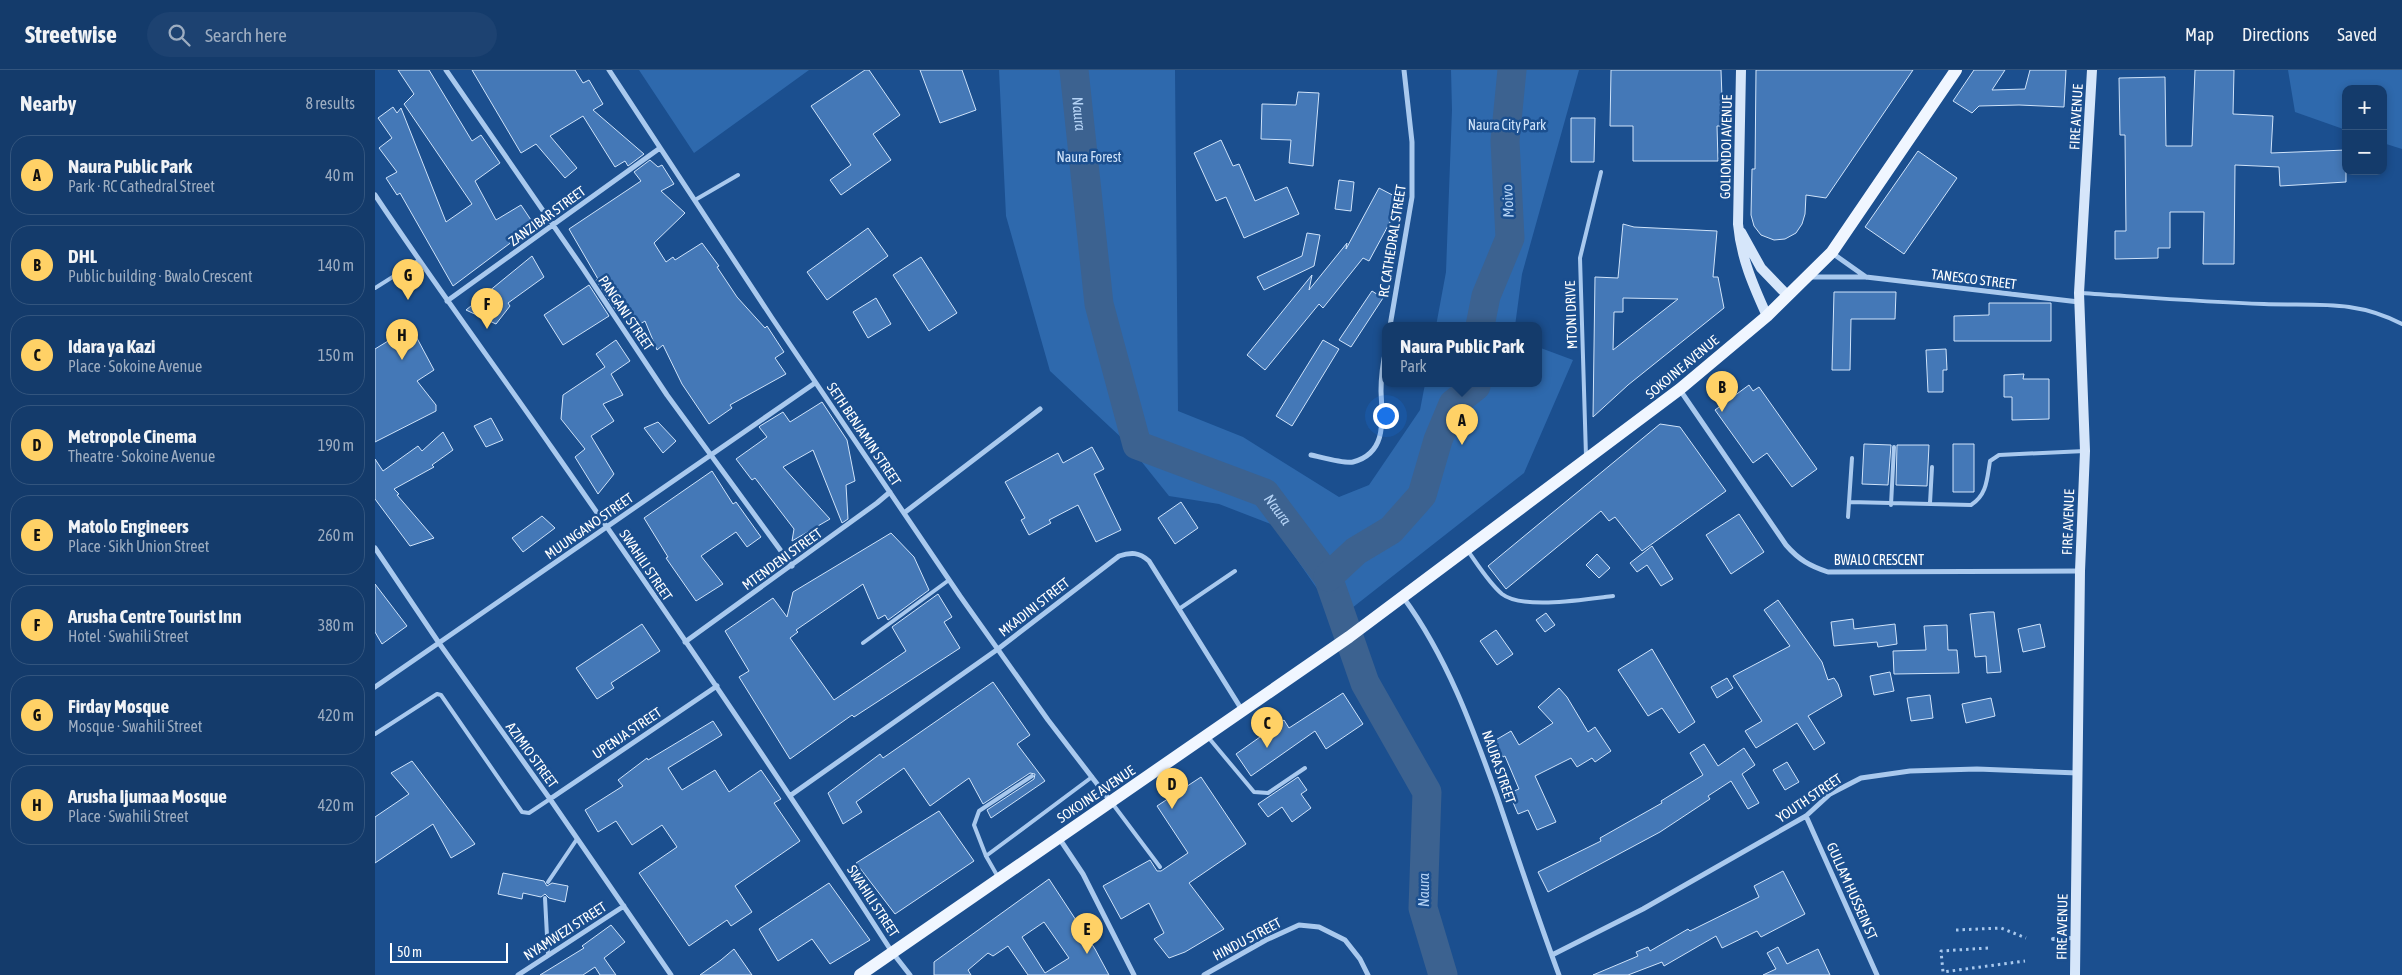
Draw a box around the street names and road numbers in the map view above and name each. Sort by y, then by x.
street label: FIRE AVENUE [2066,84,2086,150]
street label: GOLIONDOI AVENUE [1717,95,1735,199]
street label: ZANZIBAR STREET [506,183,588,249]
street label: RC CATHEDRAL STREET [1375,183,1409,299]
street label: TANESCO STREET [1930,266,2018,292]
street label: PANGANI STREET [595,273,657,353]
street label: MTONI DRIVE [1562,281,1580,349]
street label: SOKOINE AVENUE [1642,332,1722,402]
street label: SETH BENJAMIN STREET [824,380,904,488]
street label: FIRE AVENUE [2059,489,2077,555]
street label: MUUNGANO STREET [542,490,636,562]
street label: MTENDENI STREET [739,525,825,593]
street label: SWAHILI STREET [616,526,676,604]
street label: BWALO CRESCENT [1834,552,1924,568]
street label: MKADINI STREET [995,574,1073,640]
street label: UPENJA STREET [589,704,665,762]
street label: AZIMIO STREET [503,719,561,791]
street label: NAURA STREET [1479,728,1519,806]
street label: SOKOINE AVENUE [1054,762,1138,826]
street label: YOUTH STREET [1773,770,1845,826]
street label: GULLAM HUSSEIN ST [1823,840,1881,942]
street label: SWAHILI STREET [844,862,902,940]
street label: FIRE AVENUE [2053,894,2071,960]
street label: NYAMWEZI STREET [521,898,609,964]
street label: HINDU STREET [1210,914,1284,964]

